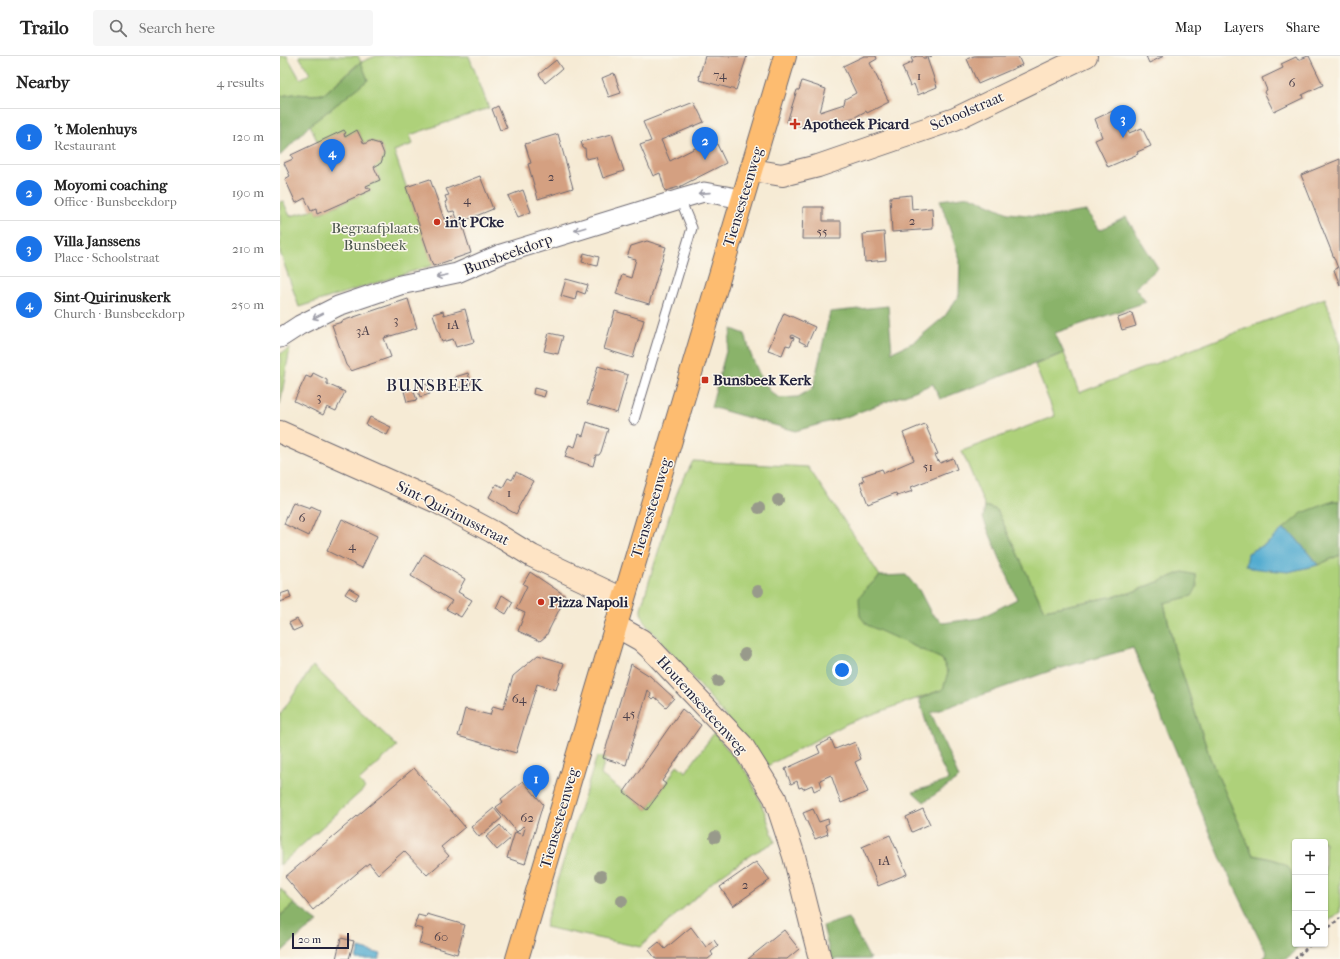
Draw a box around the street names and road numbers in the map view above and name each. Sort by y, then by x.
street label: Schoolstraat [927,87,1007,135]
street label: Tiensesteenweg [719,144,767,249]
street label: Bunsbeekdorp [461,230,555,278]
street label: Tiensesteenweg [627,455,675,560]
street label: Sint-Quirinusstraat [394,477,513,550]
street label: Houtemsesteenweg [653,652,752,759]
street label: Tiensesteenweg [536,765,582,870]

